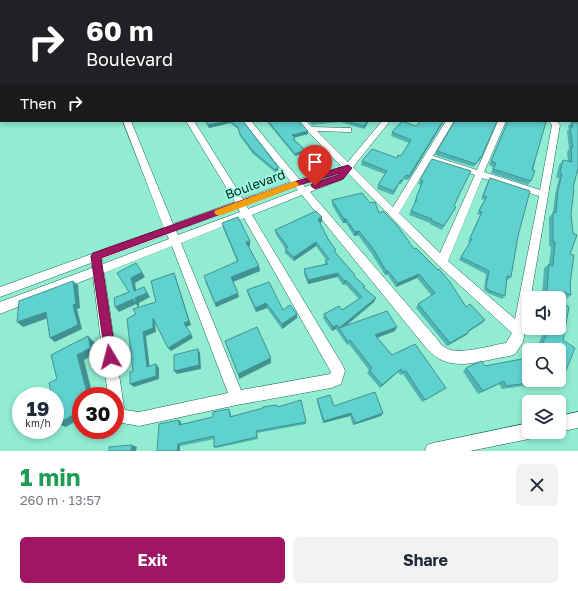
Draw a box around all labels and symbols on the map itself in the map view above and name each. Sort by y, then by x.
pin [298,145,332,186]
street label: Boulevard [223,166,287,202]
position arrow [89,336,131,378]
speed limit sign: 30 [72,387,124,439]

